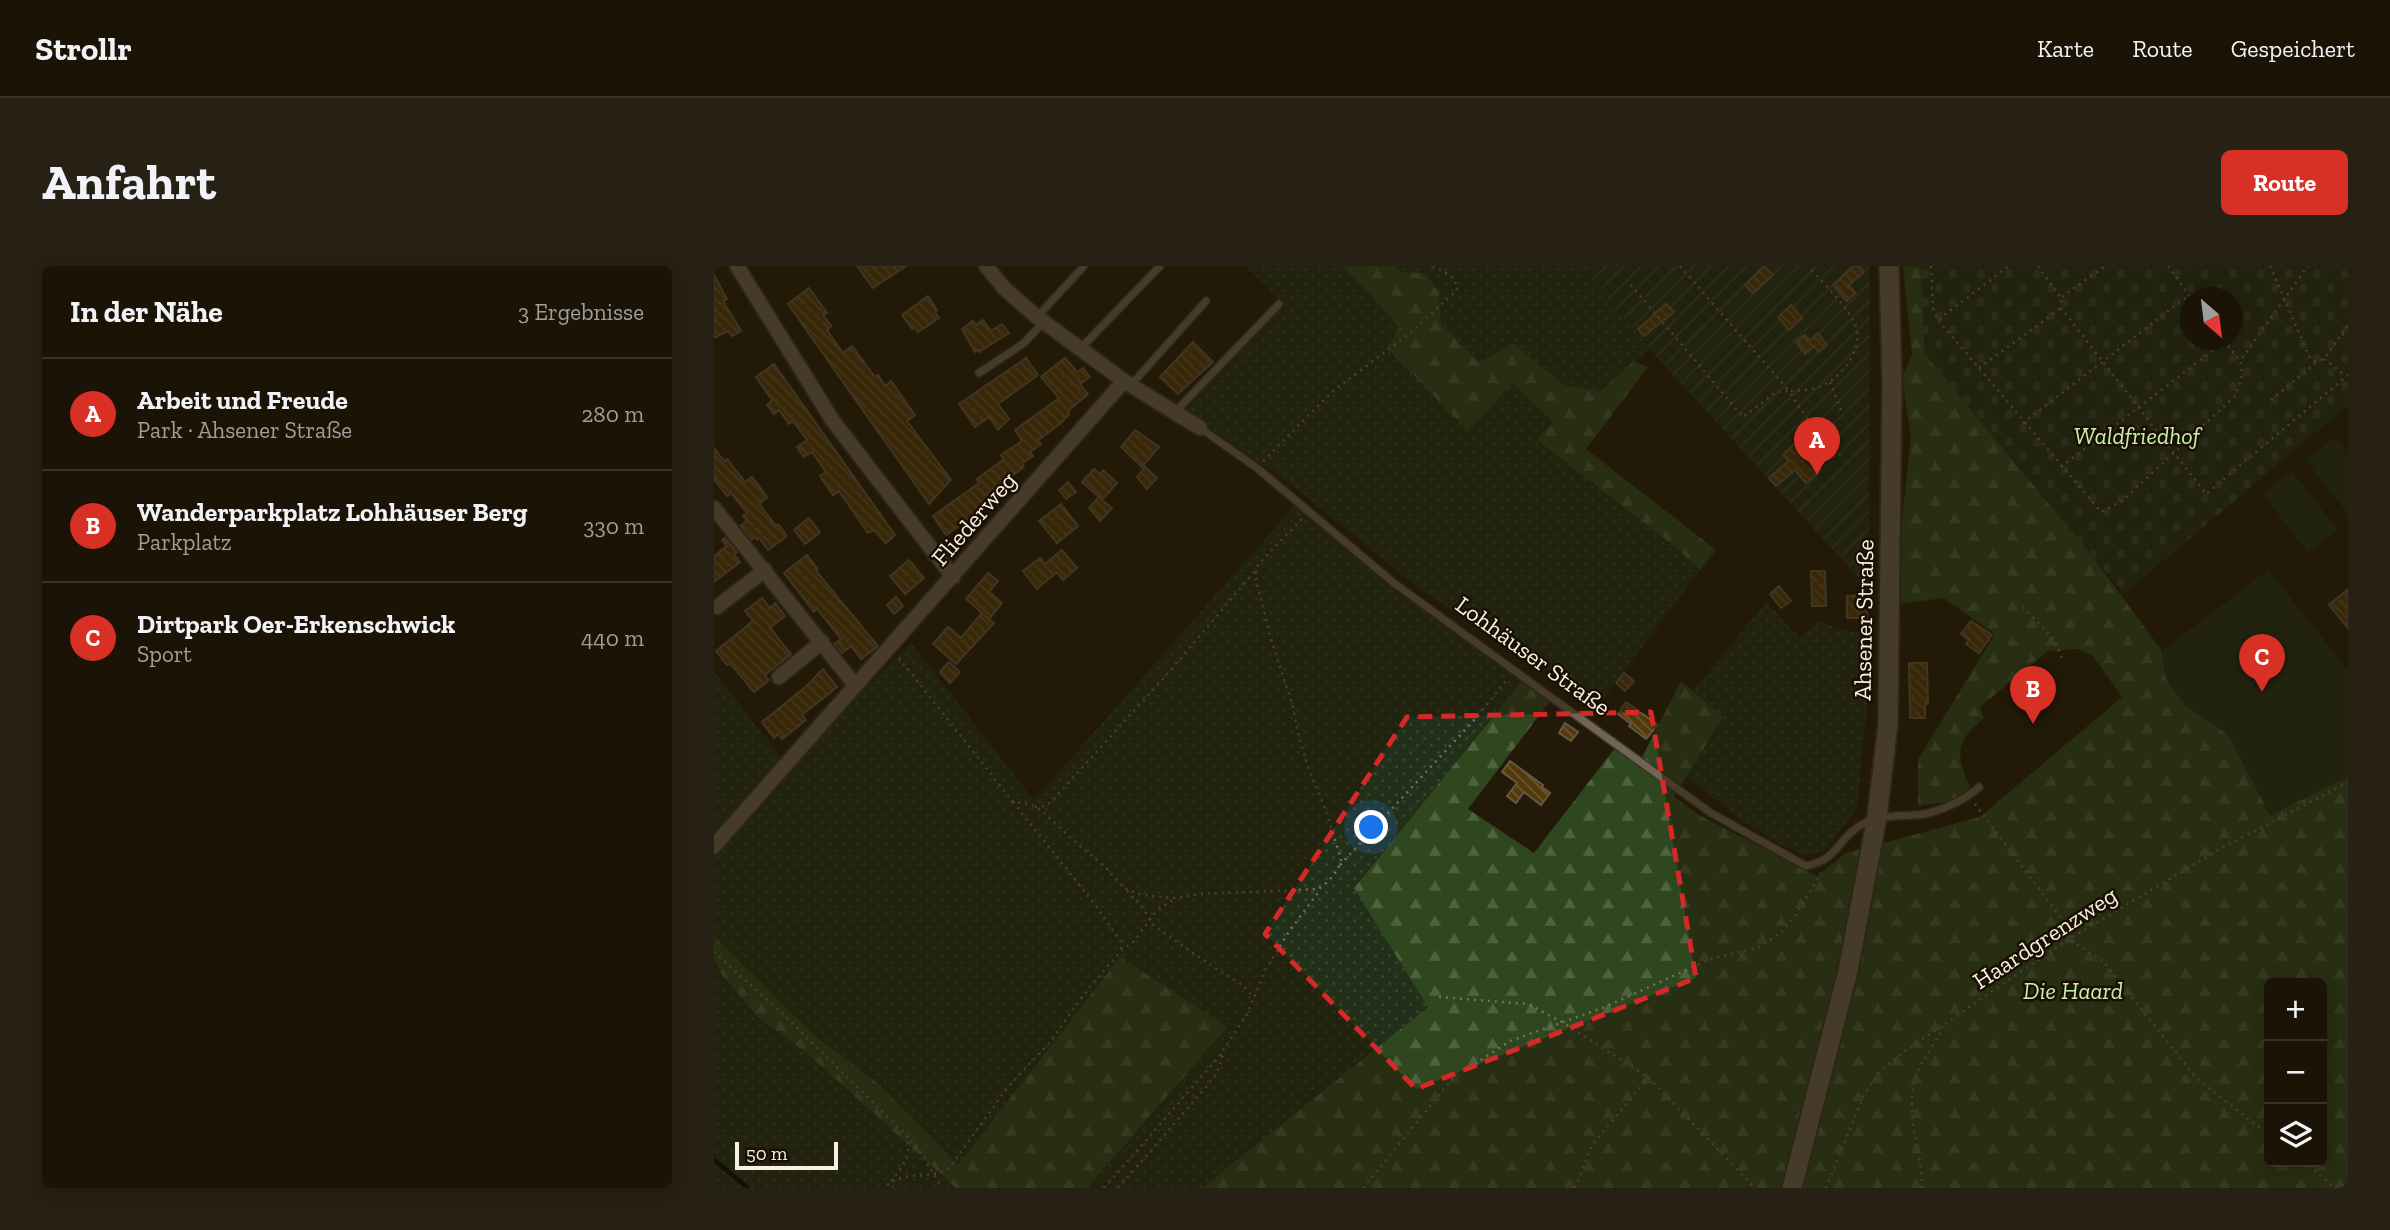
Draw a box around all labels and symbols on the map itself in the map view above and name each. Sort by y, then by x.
north arrow [2180,287,2243,350]
pin: A [1794,417,1840,475]
park label: Waldfriedhof [2074,421,2203,450]
street label: Fliederweg [925,466,1022,572]
street label: Ahsener Straße [1848,539,1879,701]
street label: Lohhäuser Straße [1450,590,1616,722]
pin: C [2239,634,2285,692]
pin: B [2010,666,2056,724]
your location [1354,810,1388,844]
street label: Haardgrenzweg [1967,880,2122,995]
park label: Die Haard [2023,976,2123,1005]
scale bar [735,1139,838,1171]

